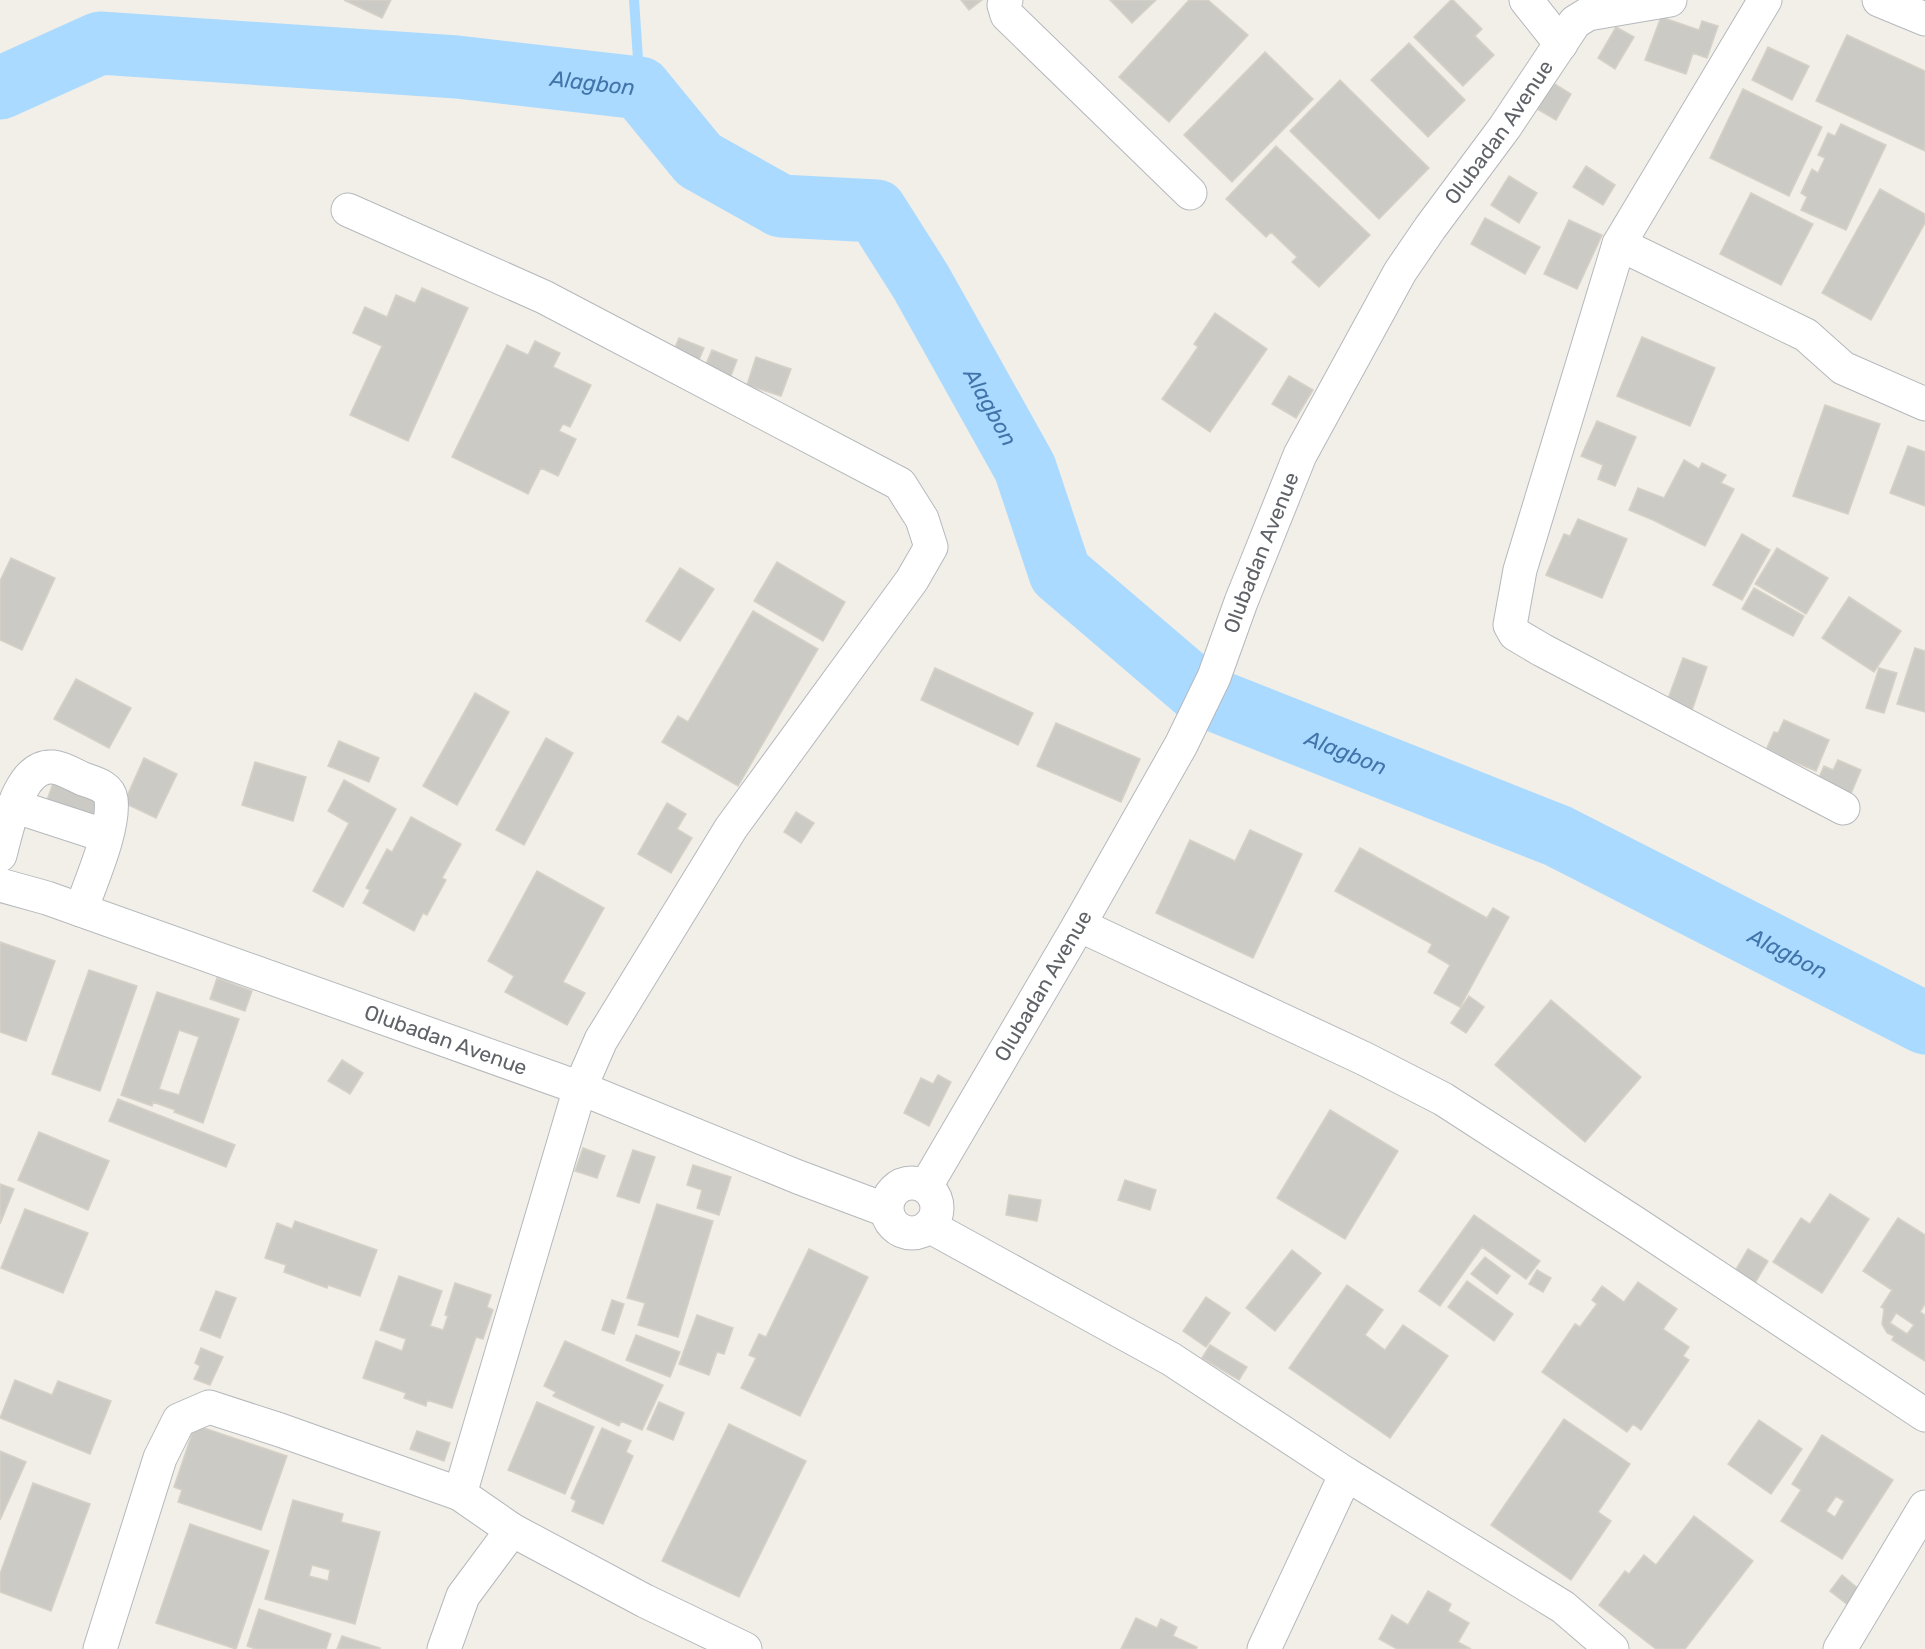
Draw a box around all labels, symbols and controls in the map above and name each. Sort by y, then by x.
street label: Olubadan Avenue [1439,55,1558,209]
water label: Alagbon [548,65,636,101]
water label: Alagbon [957,362,1023,451]
street label: Olubadan Avenue [1218,468,1304,636]
water label: Alagbon [1300,724,1391,781]
street label: Olubadan Avenue [989,906,1097,1066]
water label: Alagbon [1743,922,1832,985]
street label: Olubadan Avenue [361,999,531,1080]

